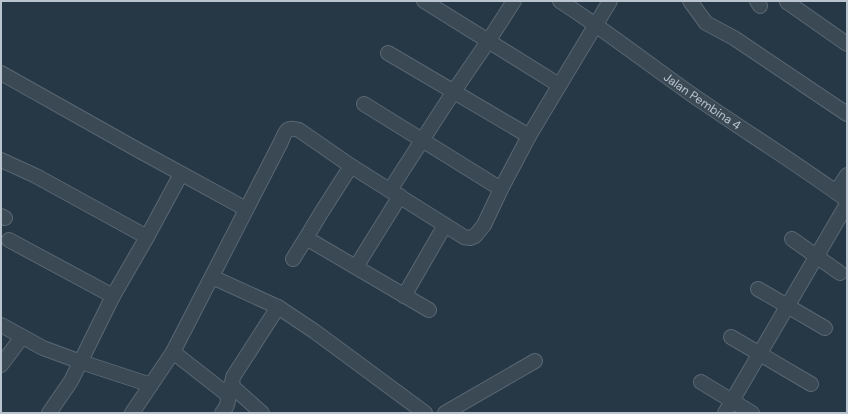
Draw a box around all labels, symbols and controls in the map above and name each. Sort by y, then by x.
street label: Jalan Pembina 4 [660,69,744,133]

